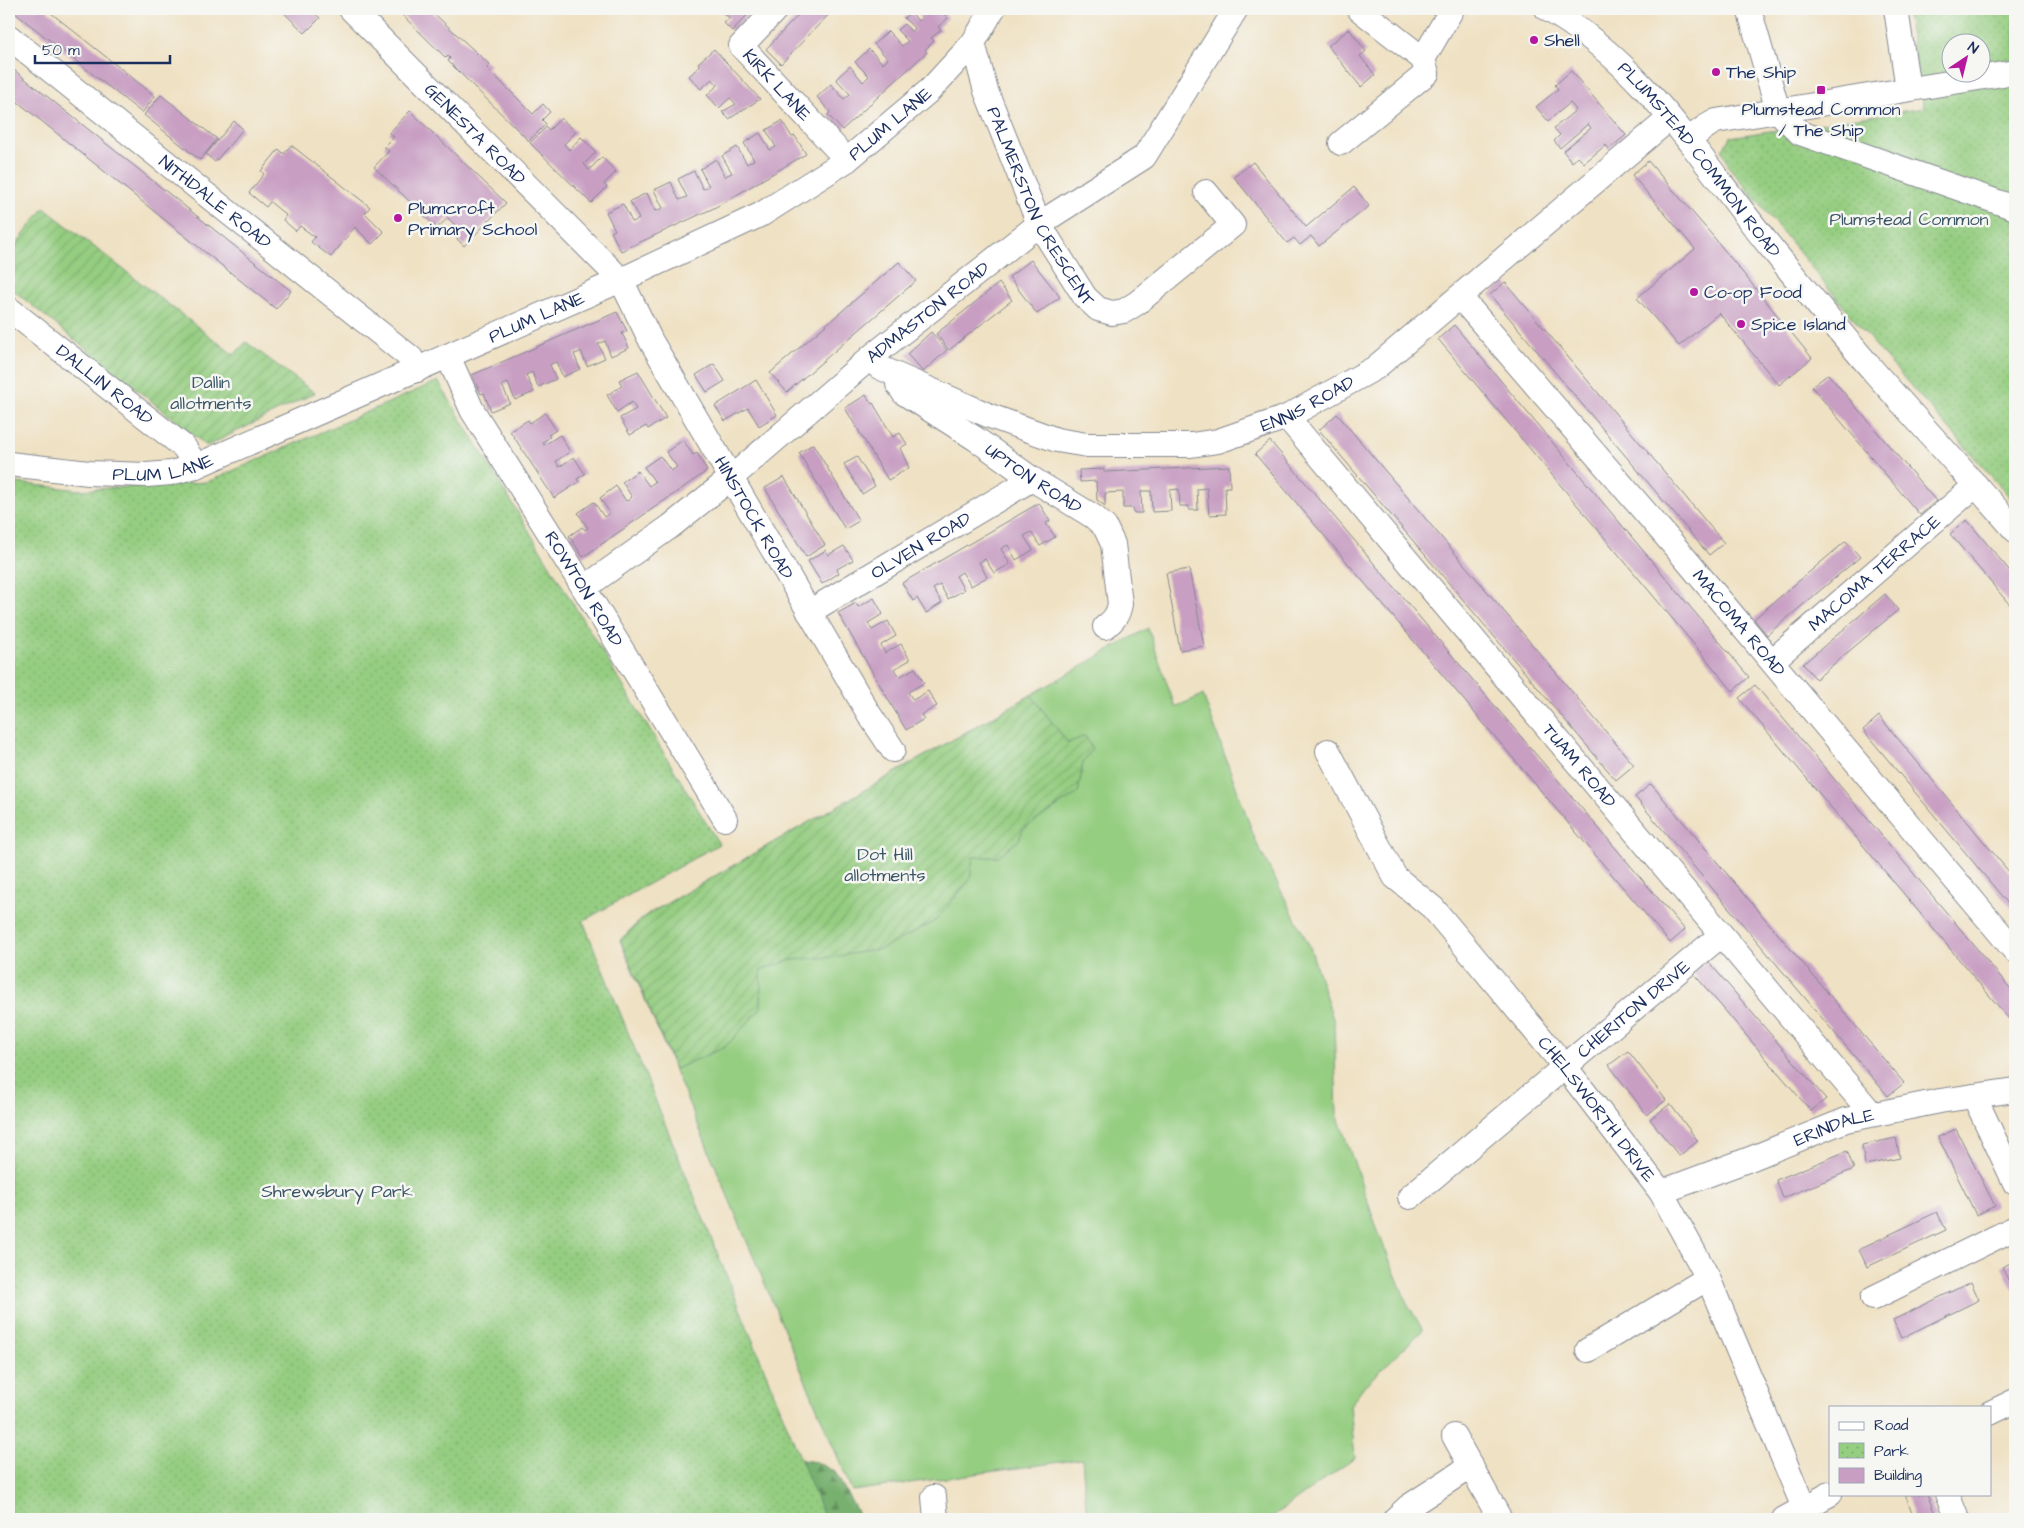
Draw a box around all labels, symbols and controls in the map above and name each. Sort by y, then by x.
place label: Shell [1544,28,1580,53]
scale bar [35,32,170,64]
north arrow [1942,32,1992,82]
marker: Shell [1528,34,1540,46]
text: N [1964,37,1982,59]
text: 50 m [42,40,80,61]
street label: KIRK LANE [737,44,817,127]
street label: PLUMSTEAD COMMON ROAD [1612,56,1786,263]
place label: The Ship [1726,60,1796,85]
marker: The Ship [1710,66,1722,78]
street label: GENESTA ROAD [418,77,532,191]
street label: PLUM LANE [843,82,938,167]
marker: Plumstead Common / The Ship [1815,84,1827,96]
place label: Plumstead Common / The Ship [1741,97,1901,143]
street label: PALMERSTON CRESCENT [981,103,1101,313]
street label: NITHDALE ROAD [153,149,277,255]
place label: Plumcroft Primary School [408,196,537,243]
park label: Plumstead Common [1829,207,1989,232]
marker: Plumcroft Primary School [392,212,404,224]
street label: ADMASTON ROAD [861,256,995,369]
place label: Co-op Food [1704,280,1802,305]
street label: PLUM LANE [485,285,589,349]
marker: Co-op Food [1688,286,1700,298]
place label: Spice Island [1751,312,1846,337]
marker: Spice Island [1735,318,1747,330]
street label: DALLIN ROAD [51,339,159,431]
park label: Dallin allotments [170,370,252,416]
street label: ENNIS ROAD [1257,370,1359,438]
street label: UPTON ROAD [980,437,1087,520]
street label: PLUM LANE [112,448,218,488]
street label: HINSTOCK ROAD [708,452,800,584]
street label: OLVEN ROAD [866,506,976,586]
street label: MACOMA TERRACE [1803,509,1946,637]
street label: ROWTON ROAD [538,526,629,652]
street label: MACOMA ROAD [1686,564,1791,682]
street label: TUAM ROAD [1536,718,1622,814]
park label: Dot Hill allotments [844,842,926,888]
street label: CHERITON DRIVE [1572,954,1696,1064]
street label: CHELSWORTH DRIVE [1532,1031,1661,1188]
street label: ERINDALE [1790,1103,1877,1153]
park label: Shrewsbury Park [261,1179,413,1205]
legend [1829,1406,1992,1496]
text: Road [1874,1415,1909,1436]
text: Park [1874,1441,1909,1462]
text: Building [1874,1465,1922,1487]

